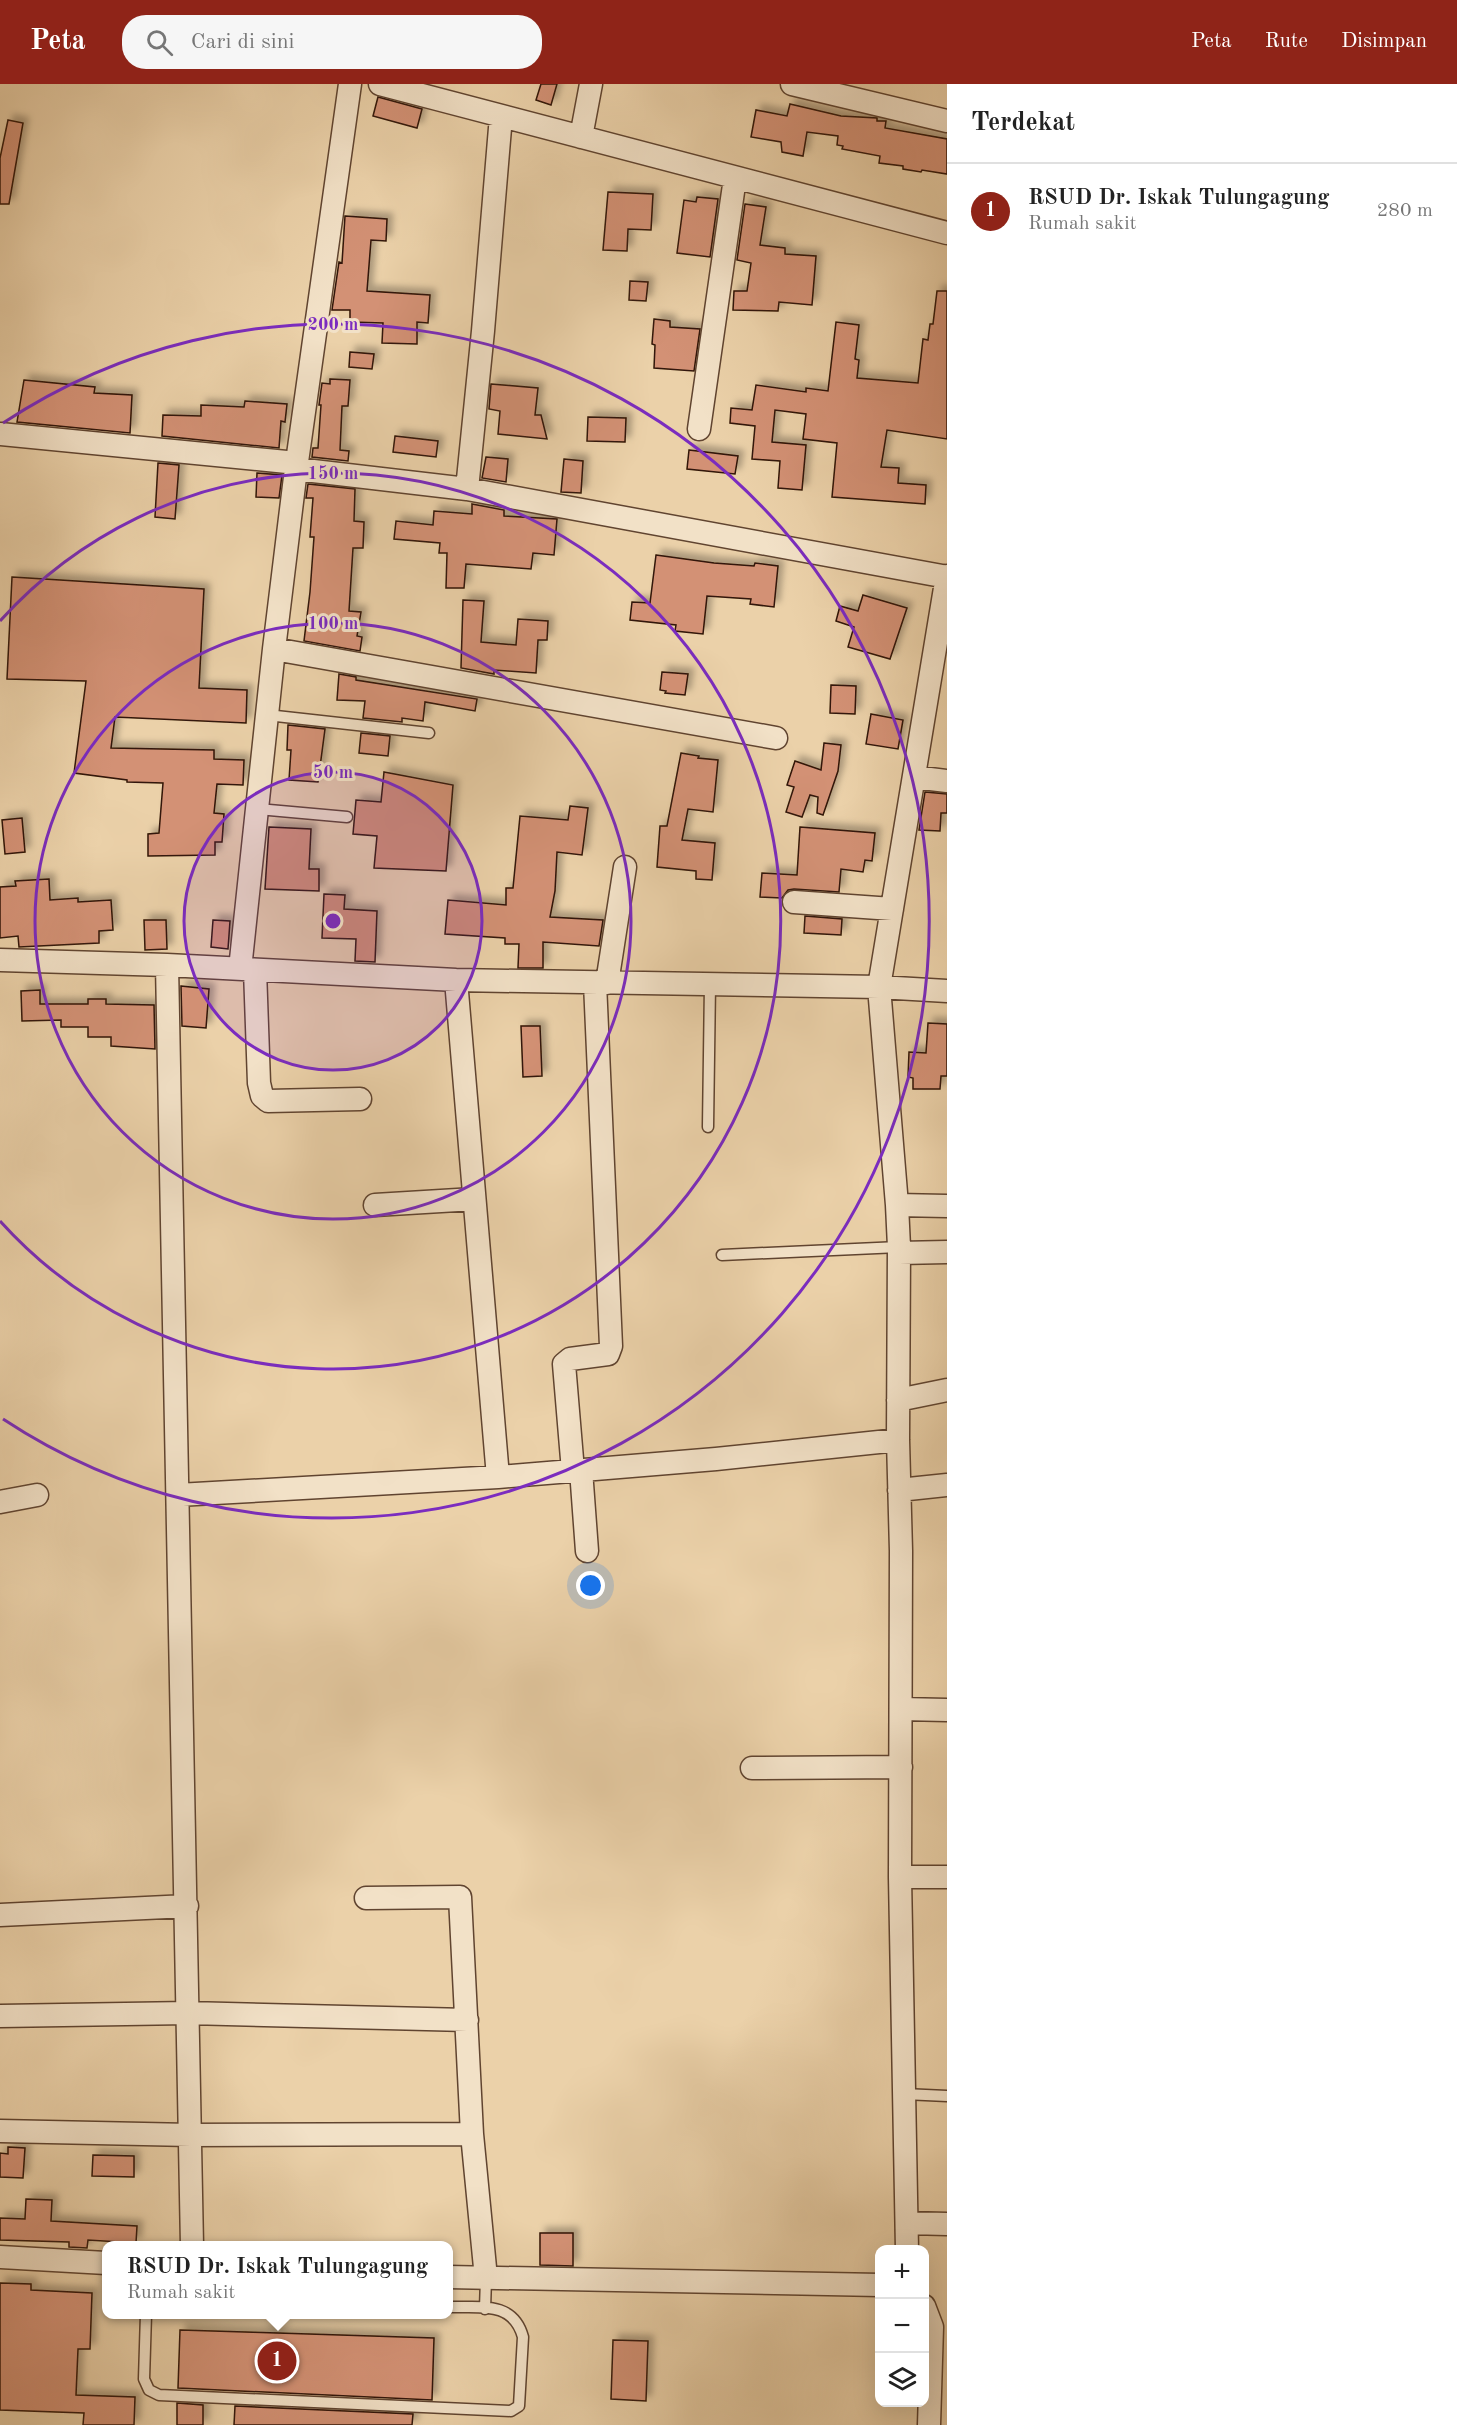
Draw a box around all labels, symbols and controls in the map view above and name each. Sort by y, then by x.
search box [122,15,542,69]
icon: search [143,26,176,59]
text: Peta [30,28,86,56]
text: Cari di sini [191,31,294,53]
text: Peta [1191,31,1232,52]
text: Rute [1265,31,1308,52]
text: Disimpan [1341,31,1427,52]
text: Terdekat [971,110,1075,136]
text: RSUD Dr. Iskak Tulungagung [1028,187,1329,209]
text: 1 [985,201,996,221]
text: 280 m [1377,201,1433,221]
text: Rumah sakit [1028,214,1137,234]
text: 200 m [308,316,358,334]
text: 150 m [308,465,358,483]
text: 100 m [308,615,358,633]
text: 50 m [313,764,353,782]
centre of rings [323,911,343,931]
your location [576,1571,605,1600]
popup [102,2241,453,2319]
map controls [875,2245,929,2407]
button: + [875,2245,929,2299]
text: RSUD Dr. Iskak Tulungagung [127,2256,428,2278]
text: Rumah sakit [127,2283,235,2303]
button: − [875,2299,929,2353]
pin: 1 [258,2338,296,2384]
button: layers [875,2353,929,2407]

